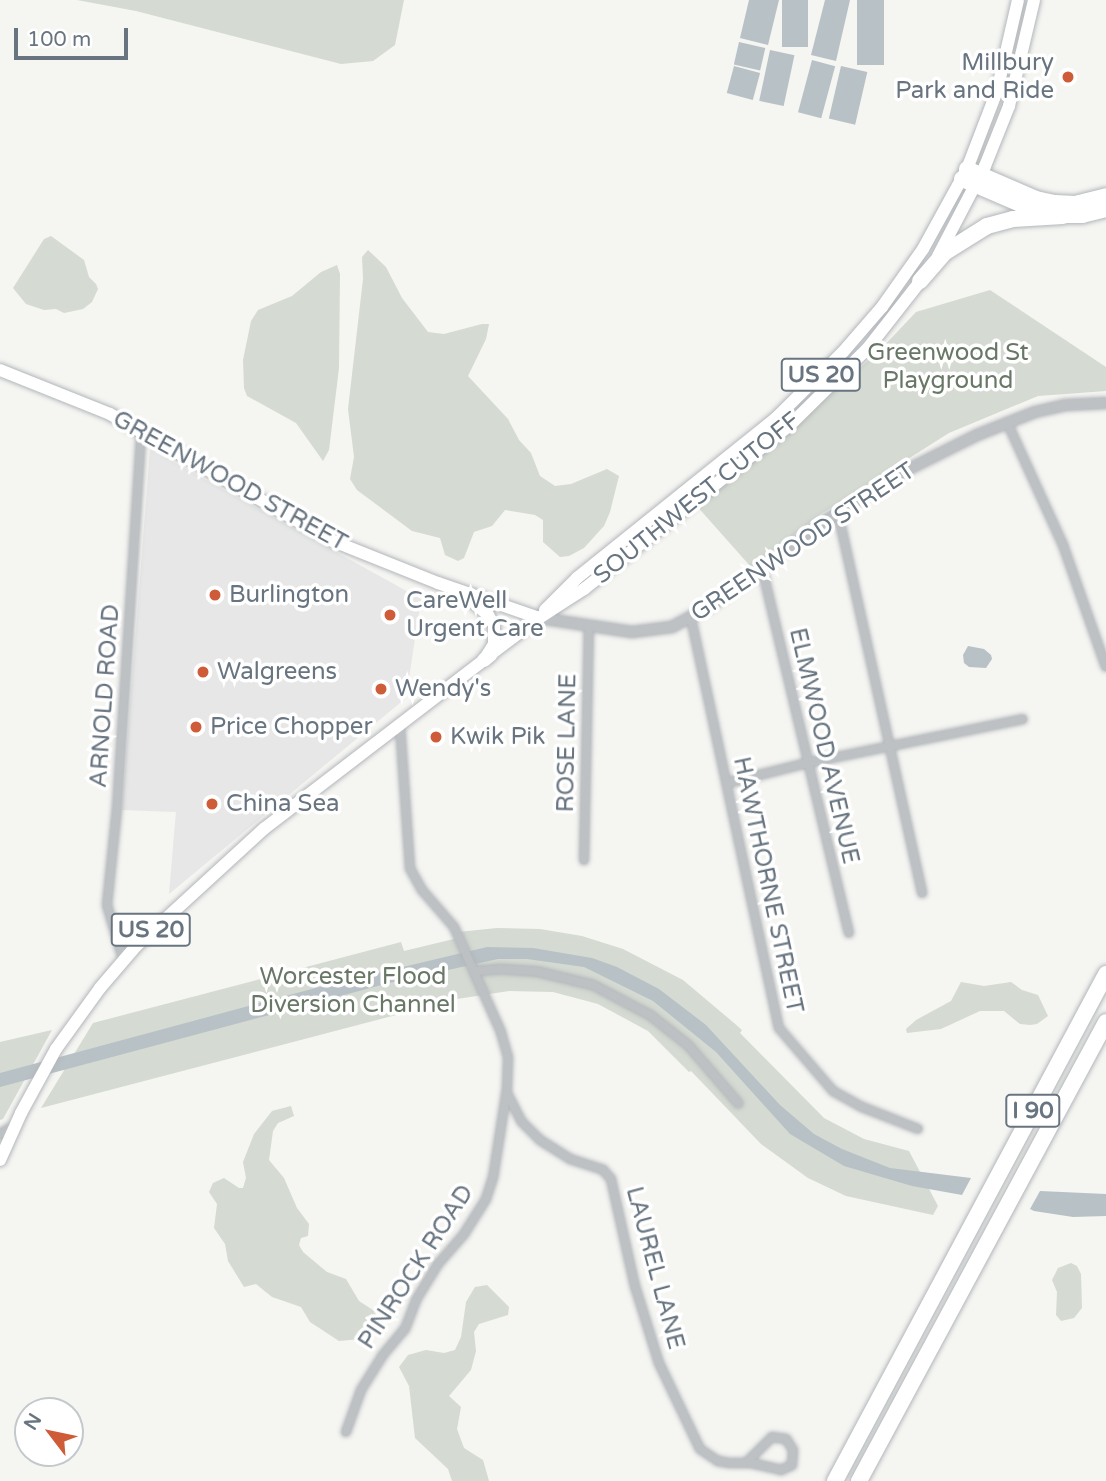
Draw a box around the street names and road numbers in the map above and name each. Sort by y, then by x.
road number: US 20 [781,356,861,394]
street label: GREENWOOD STREET [108,405,352,557]
street label: SOUTHWEST CUTOFF [588,406,806,590]
street label: GREENWOOD STREET [686,456,920,628]
street label: ARNOLD ROAD [84,603,126,789]
street label: ELMWOOD AVENUE [783,625,865,867]
street label: ROSE LANE [551,673,583,813]
street label: HAWTHORNE STREET [727,754,809,1016]
road number: US 20 [111,911,191,950]
road number: I 90 [1005,1092,1061,1130]
street label: PINROCK ROAD [352,1180,480,1354]
street label: LAUREL LANE [619,1183,691,1353]

